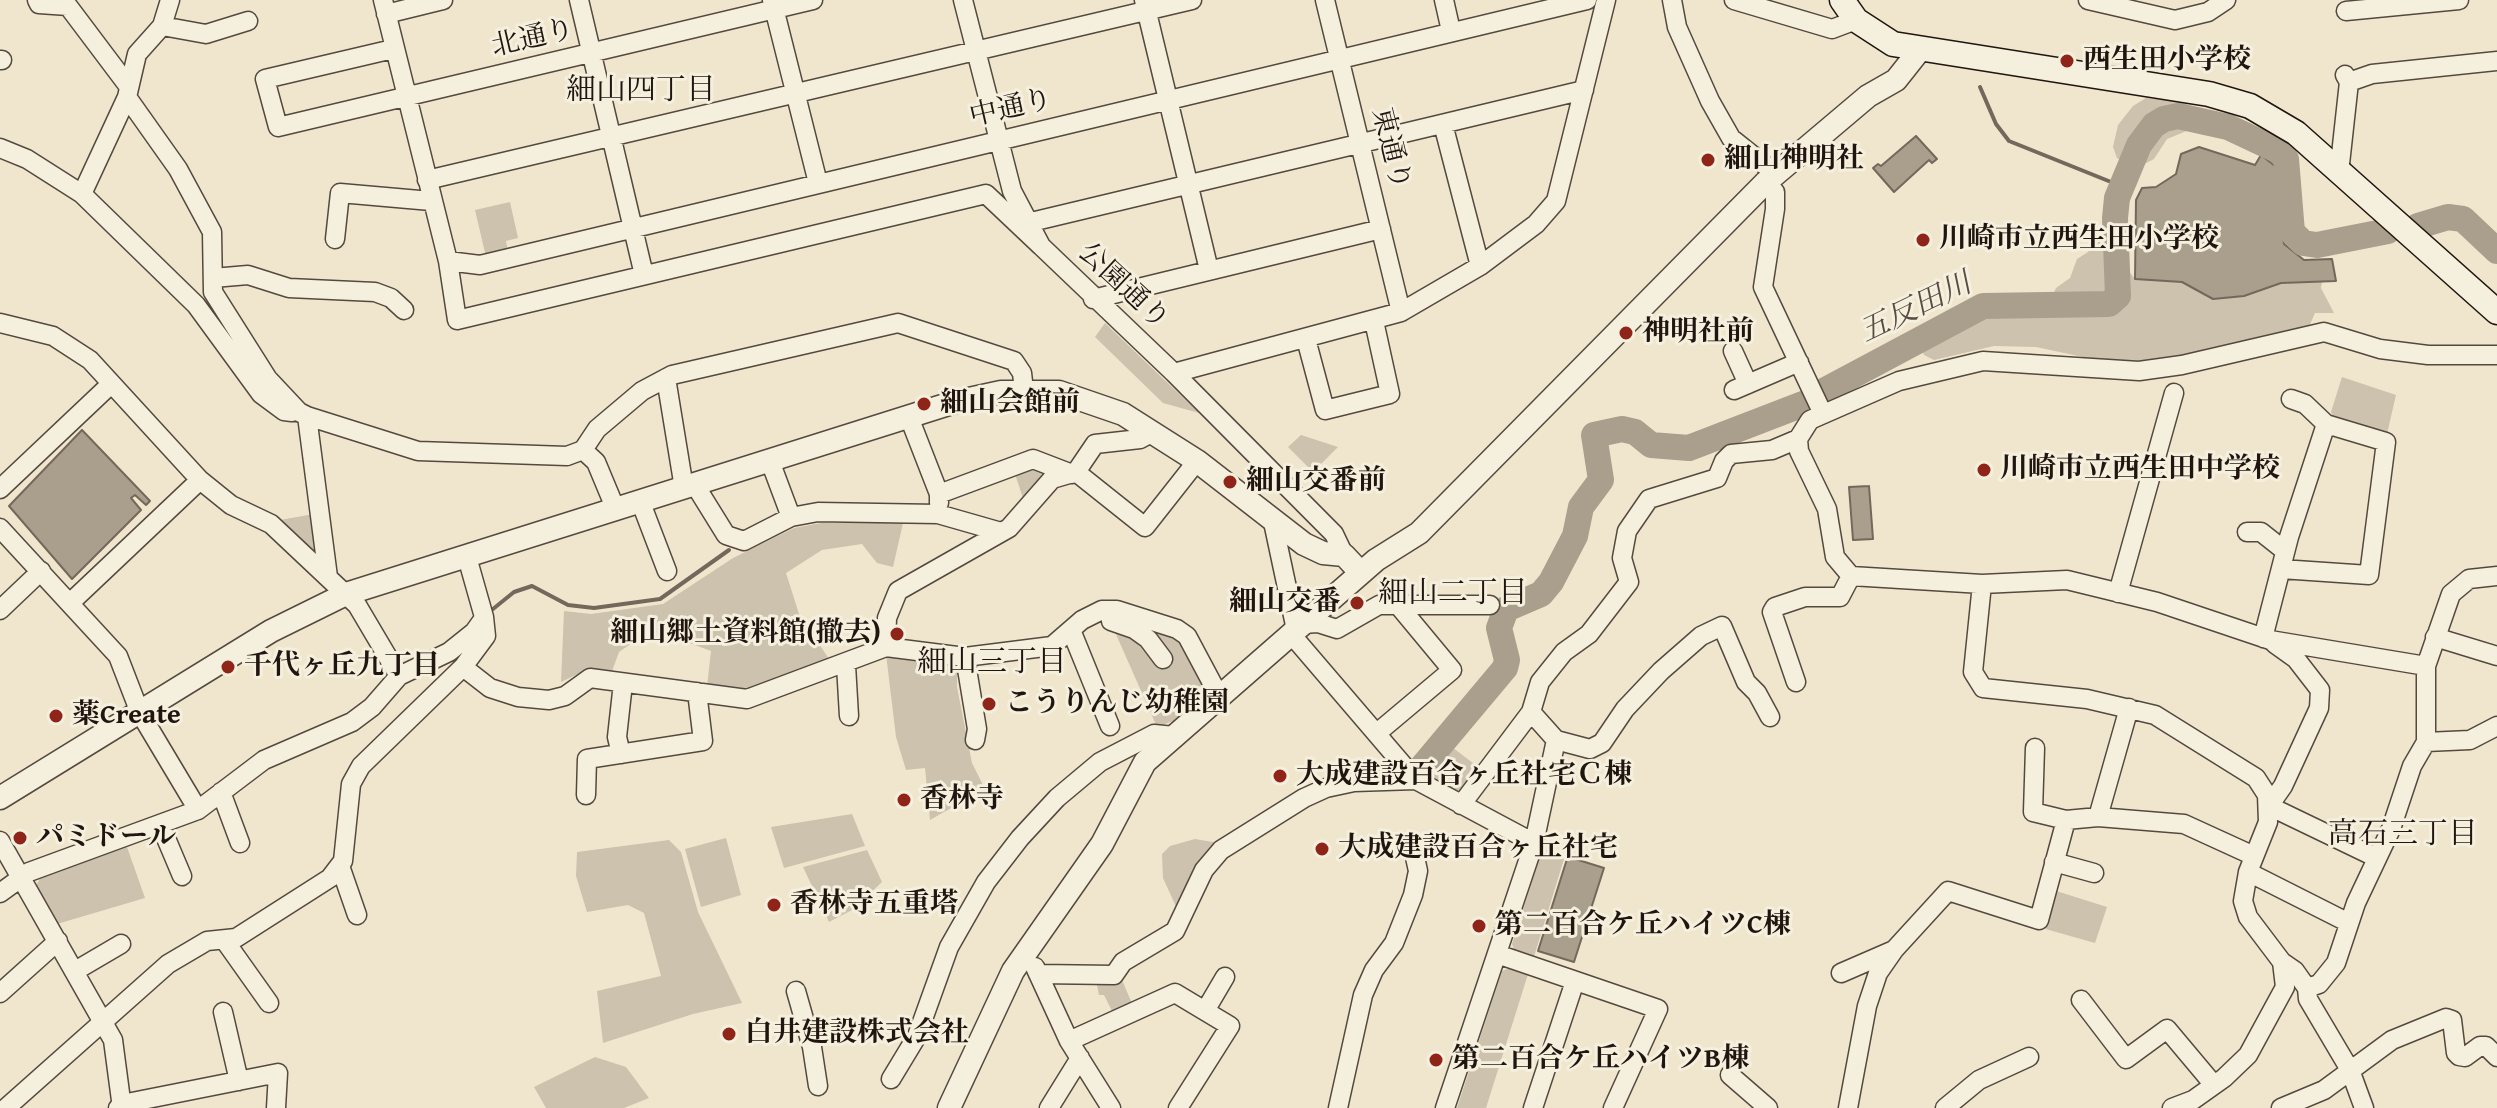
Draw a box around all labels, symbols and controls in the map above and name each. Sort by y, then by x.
street label: 北通り [488,13,578,65]
place label: 西生田小学校 [2083,44,2251,78]
marker: 西生田小学校 [2058,52,2076,70]
district label: 細山四丁目 [566,73,716,109]
street label: 中通り [966,83,1056,135]
street label: 東通り [1364,104,1416,194]
place label: 細山神明社 [1724,143,1864,177]
marker: 細山神明社 [1699,151,1717,169]
place label: 川崎市立西生田小学校 [1939,223,2219,257]
marker: 川崎市立西生田小学校 [1914,231,1932,249]
street label: 公園通り [1071,237,1175,337]
water label: 五反田川 [1854,267,1978,351]
place label: 神明社前 [1642,316,1754,350]
marker: 神明社前 [1617,324,1635,342]
place label: 細山会館前 [940,387,1080,421]
marker: 細山会館前 [915,395,933,413]
place label: 川崎市立西生田中学校 [2000,453,2280,487]
marker: 川崎市立西生田中学校 [1975,461,1993,479]
place label: 細山交番前 [1246,465,1386,499]
marker: 細山交番前 [1221,473,1239,491]
district label: 細山二丁目 [1378,576,1528,612]
place label: 細山交番 [1229,586,1341,620]
marker: 細山交番 [1348,594,1366,612]
place label: 細山郷土資料館(撤去) [610,617,881,651]
marker: 細山郷土資料館(撤去) [888,625,906,643]
district label: 細山三丁目 [917,645,1067,681]
place label: 千代ヶ丘九丁目 [244,650,440,684]
marker: 千代ヶ丘九丁目 [219,658,237,676]
place label: こうりんじ幼稚園 [1005,687,1229,721]
marker: こうりんじ幼稚園 [980,695,998,713]
place label: 薬Create [72,699,181,733]
marker: 薬Create [47,707,65,725]
place label: 大成建設百合ヶ丘社宅Ｃ棟 [1296,759,1632,793]
marker: 大成建設百合ヶ丘社宅Ｃ棟 [1271,767,1289,785]
place label: 香林寺 [920,783,1004,817]
marker: 香林寺 [895,791,913,809]
district label: 高石三丁目 [2328,817,2478,853]
place label: パミドール [36,821,176,855]
marker: パミドール [11,829,29,847]
place label: 大成建設百合ヶ丘社宅 [1338,832,1618,866]
marker: 大成建設百合ヶ丘社宅 [1313,840,1331,858]
place label: 香林寺五重塔 [790,888,958,922]
marker: 香林寺五重塔 [765,896,783,914]
place label: 第二百合ケ丘ハイツC棟 [1495,909,1791,943]
marker: 第二百合ケ丘ハイツC棟 [1470,917,1488,935]
place label: 白井建設株式会社 [745,1017,969,1051]
marker: 白井建設株式会社 [720,1025,738,1043]
place label: 第二百合ケ丘ハイツB棟 [1452,1043,1749,1077]
marker: 第二百合ケ丘ハイツB棟 [1427,1051,1445,1069]

